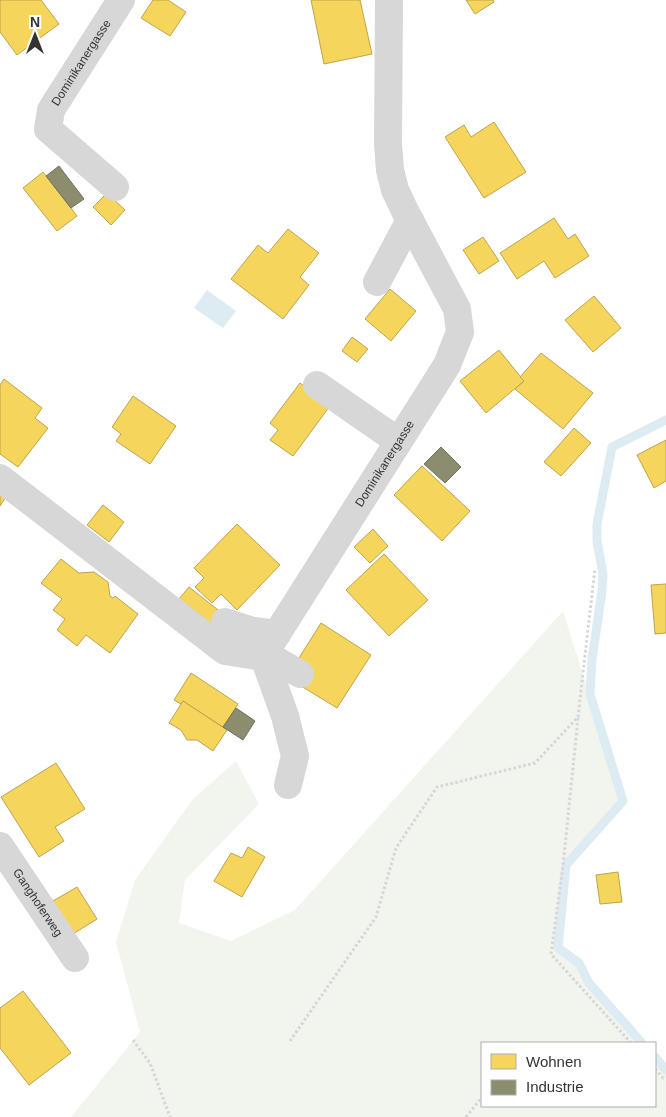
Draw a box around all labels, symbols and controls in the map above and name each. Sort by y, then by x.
north arrow [10,10,60,60]
text: N [30,14,40,30]
street label: Dominikanergasse [49,17,114,108]
street label: Dominikanergasse [352,417,417,509]
street label: Ganghoferweg [10,866,66,939]
legend [481,1042,656,1107]
text: Wohnen [526,1053,582,1070]
text: Industrie [526,1078,584,1095]

